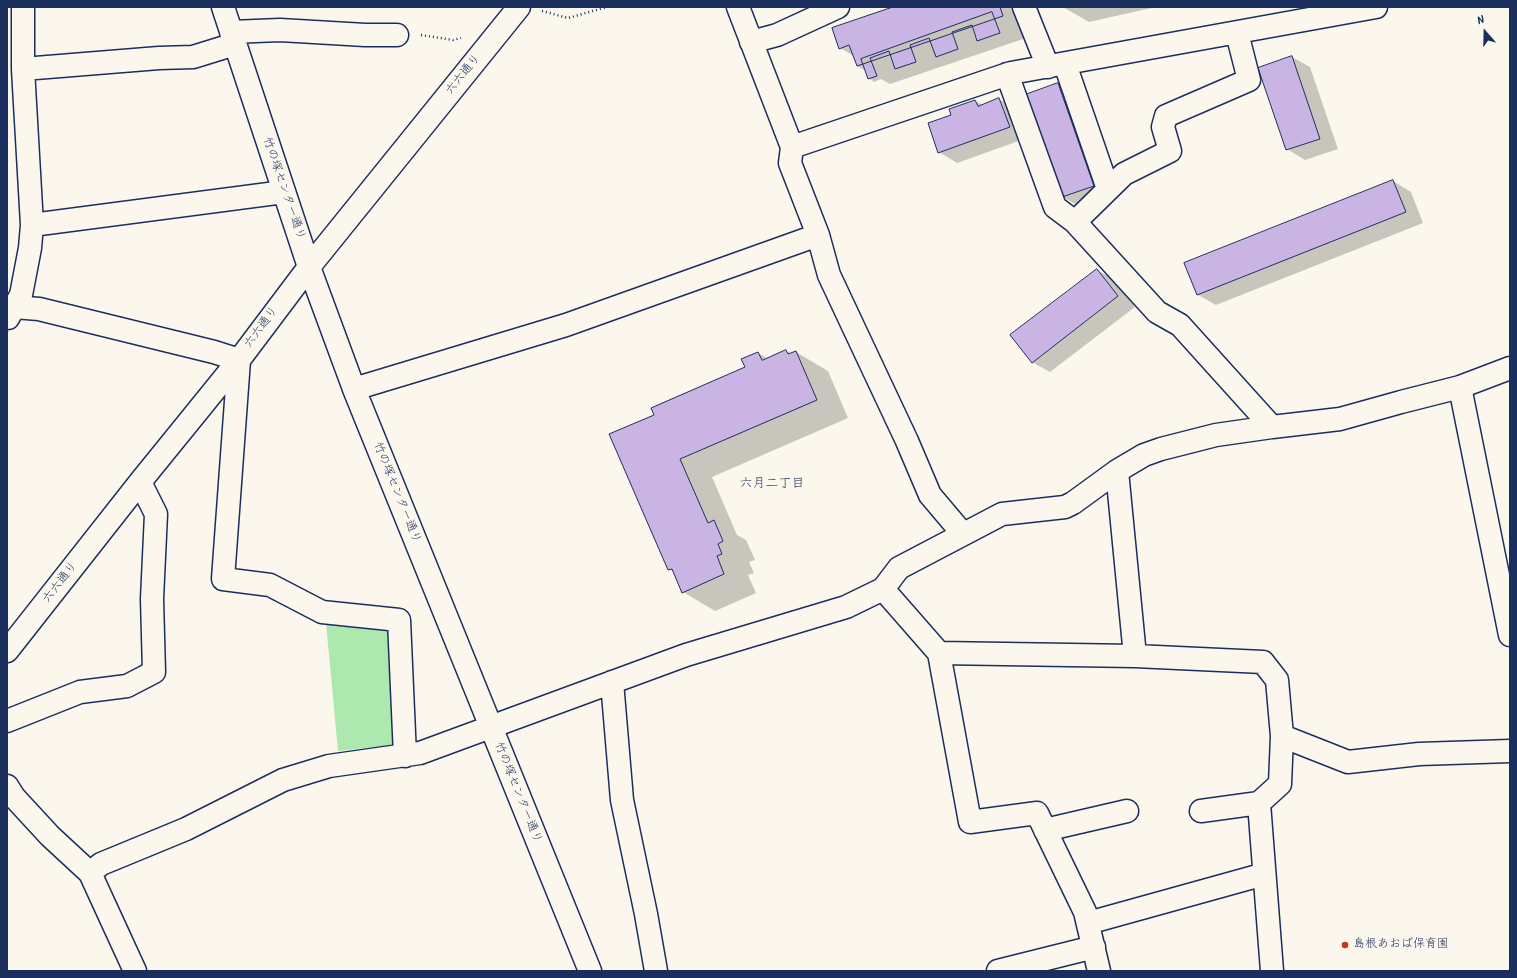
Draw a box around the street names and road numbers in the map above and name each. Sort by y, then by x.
street label: 六六通り [443,52,485,98]
street label: 竹の塚センター通り [259,136,307,242]
street label: 六六通り [242,304,282,352]
street label: 竹の塚センター通り [369,440,423,546]
street label: 六六通り [41,560,81,606]
street label: 竹の塚センター通り [490,740,544,846]

